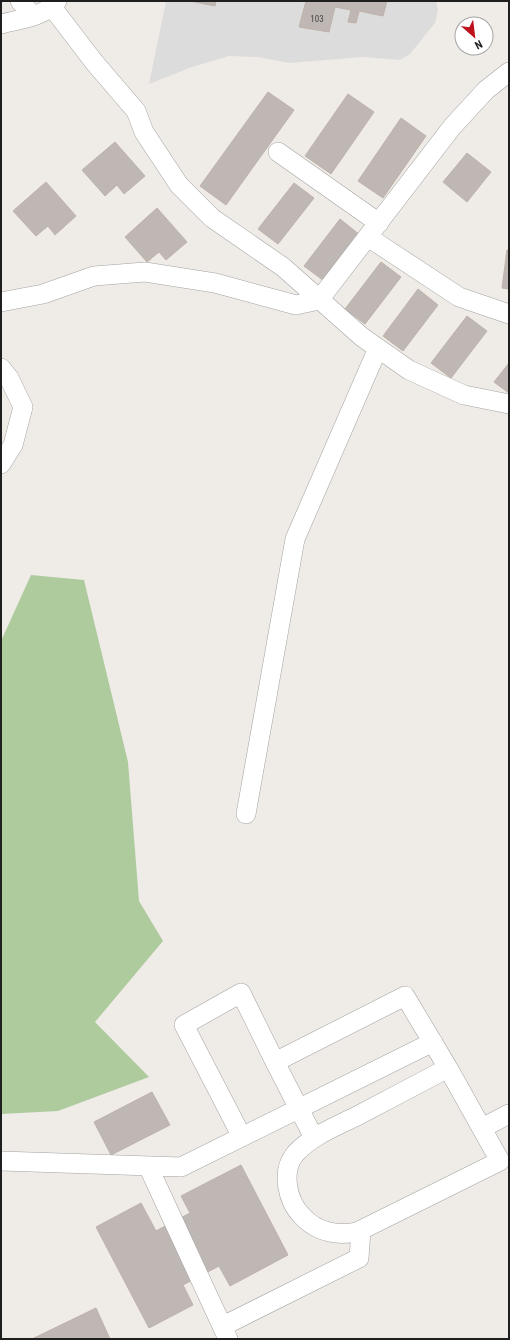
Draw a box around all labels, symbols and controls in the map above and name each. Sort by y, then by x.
house number: 103 [310,14,324,24]
north arrow [454,16,494,56]
text: N [472,37,484,52]

